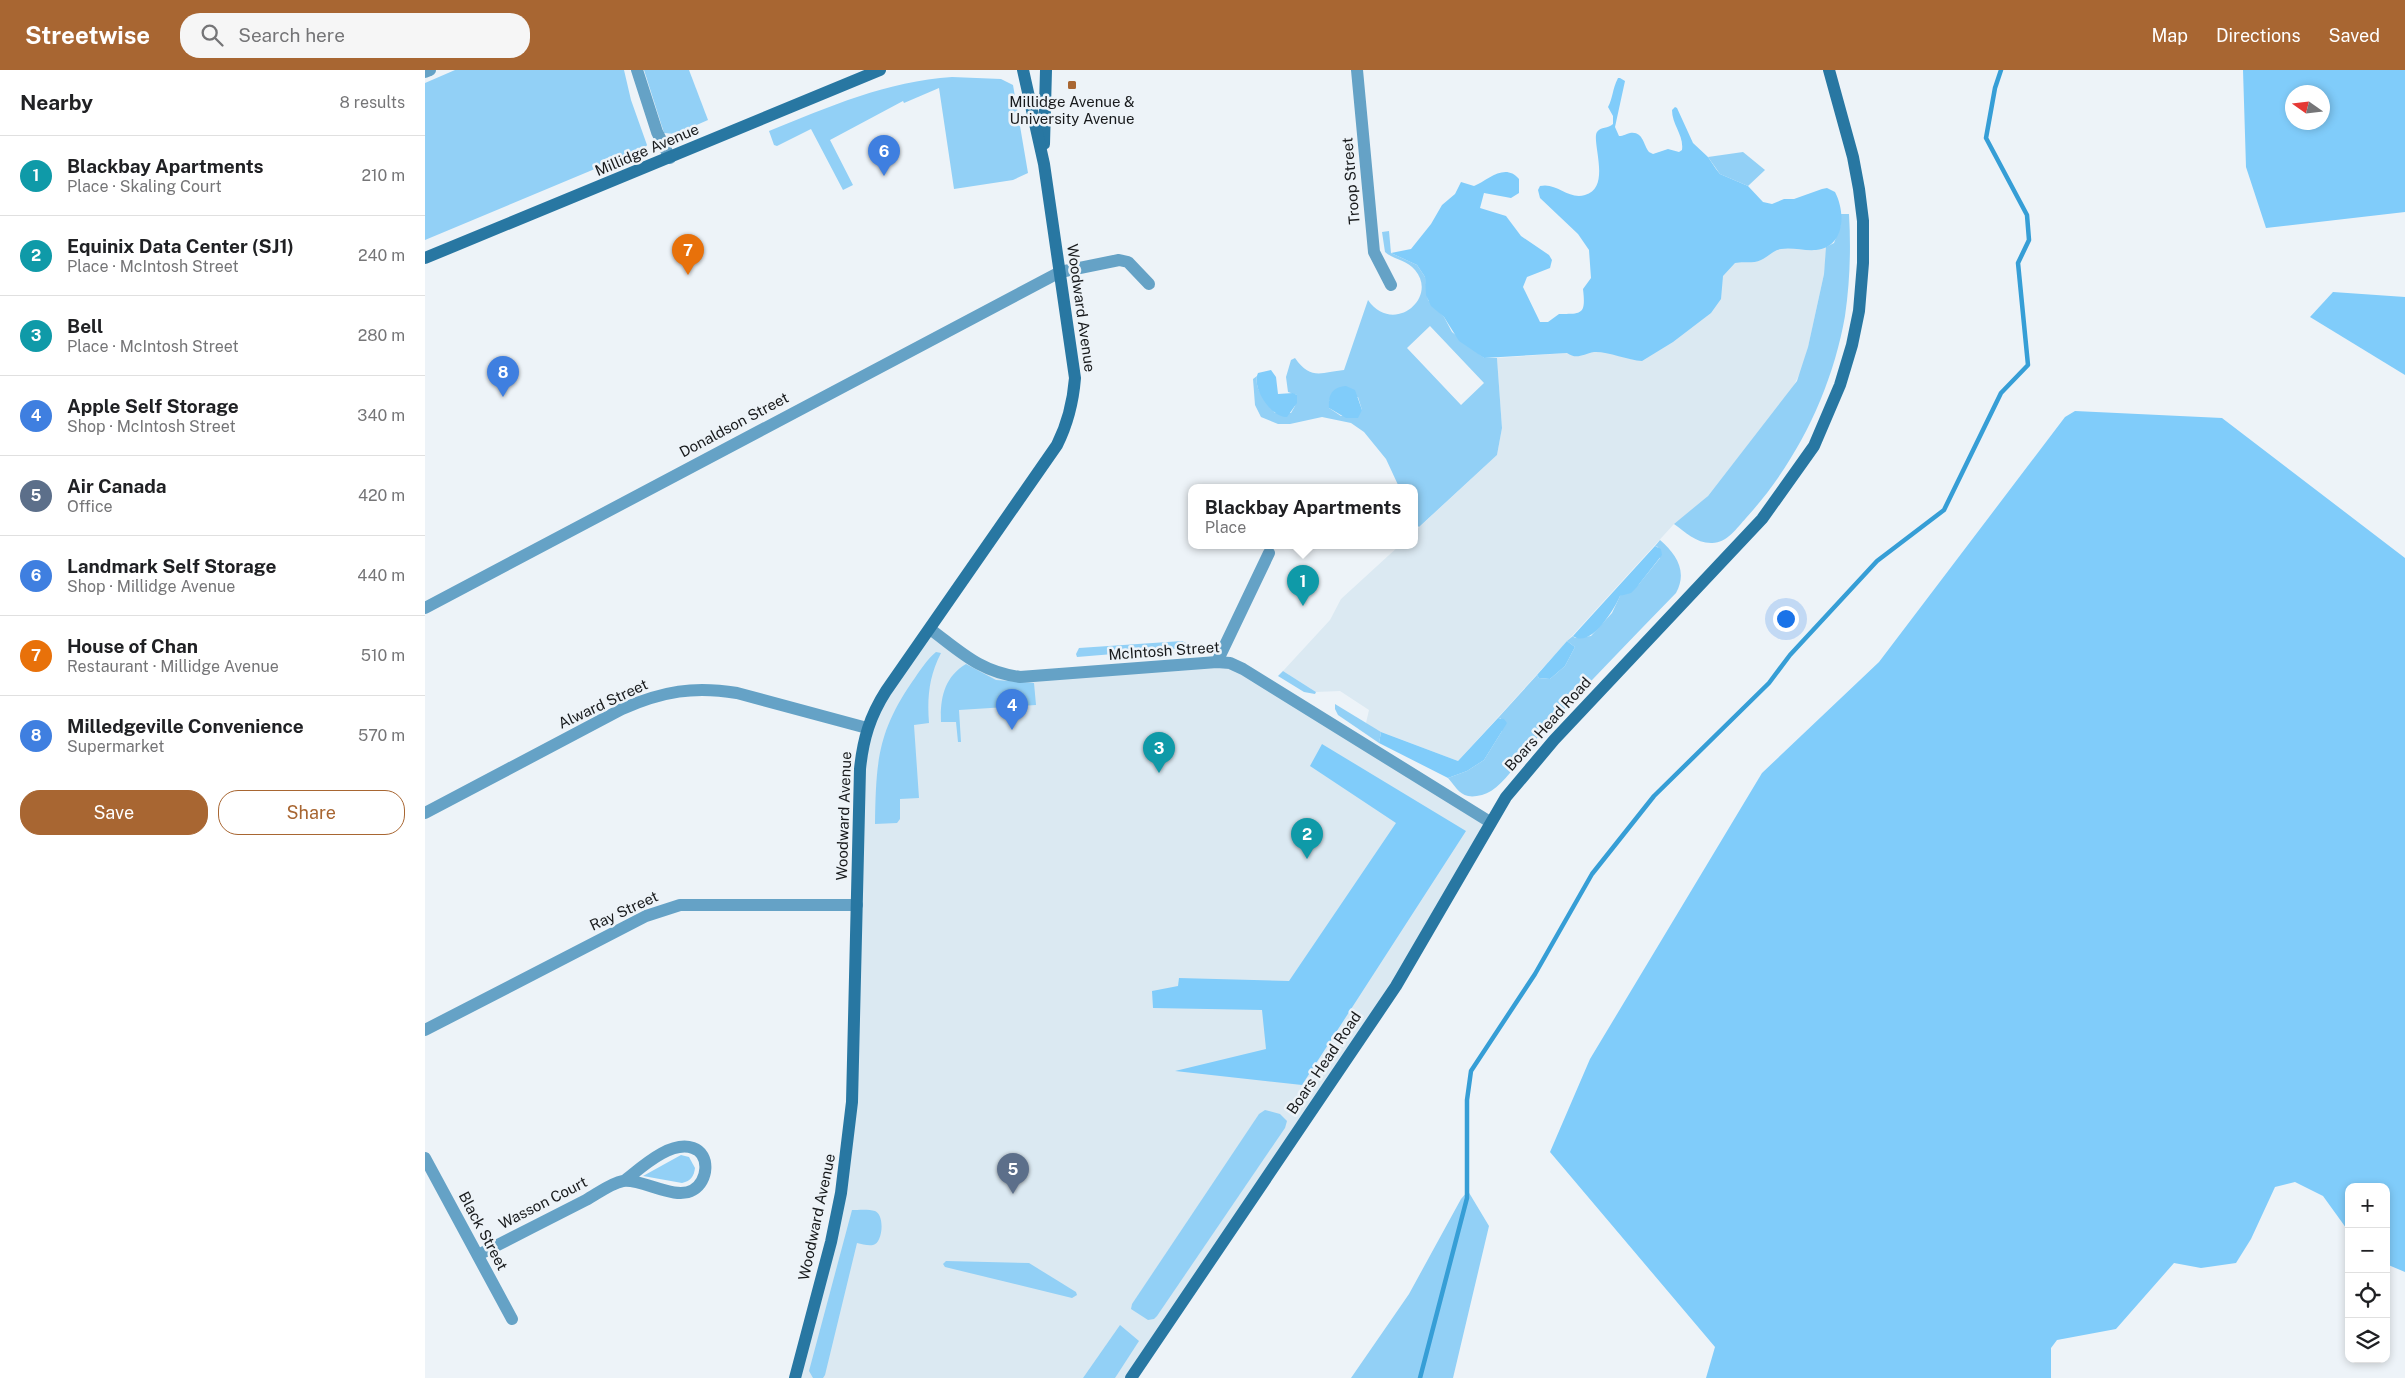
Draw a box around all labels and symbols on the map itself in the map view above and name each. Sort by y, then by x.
marker: Millidge Avenue & University Avenue [1066,79,1078,91]
north arrow [2285,85,2330,130]
place label: Millidge Avenue & University Avenue [1009,93,1135,127]
street label: Millidge Avenue [592,120,701,179]
pin: 6 [868,135,900,176]
street label: Troop Street [1338,137,1363,225]
pin: 7 [672,234,704,275]
street label: Woodward Avenue [1064,243,1099,373]
pin: 8 [487,356,519,397]
street label: Donaldson Street [676,389,791,460]
pin: 1 [1287,565,1319,606]
your location [1773,606,1799,632]
street label: McIntosh Street [1108,638,1220,663]
street label: Boars Head Road [1501,673,1594,774]
street label: Alward Street [555,675,650,732]
pin: 4 [996,689,1028,730]
pin: 3 [1143,732,1175,773]
street label: Woodward Avenue [833,751,854,881]
pin: 2 [1291,818,1323,859]
street label: Ray Street [587,887,661,934]
street label: Boars Head Road [1283,1008,1364,1117]
street label: Woodward Avenue [795,1152,838,1282]
pin: 5 [997,1153,1029,1194]
street label: Wasson Court [496,1173,590,1232]
street label: Black Street [456,1188,511,1273]

